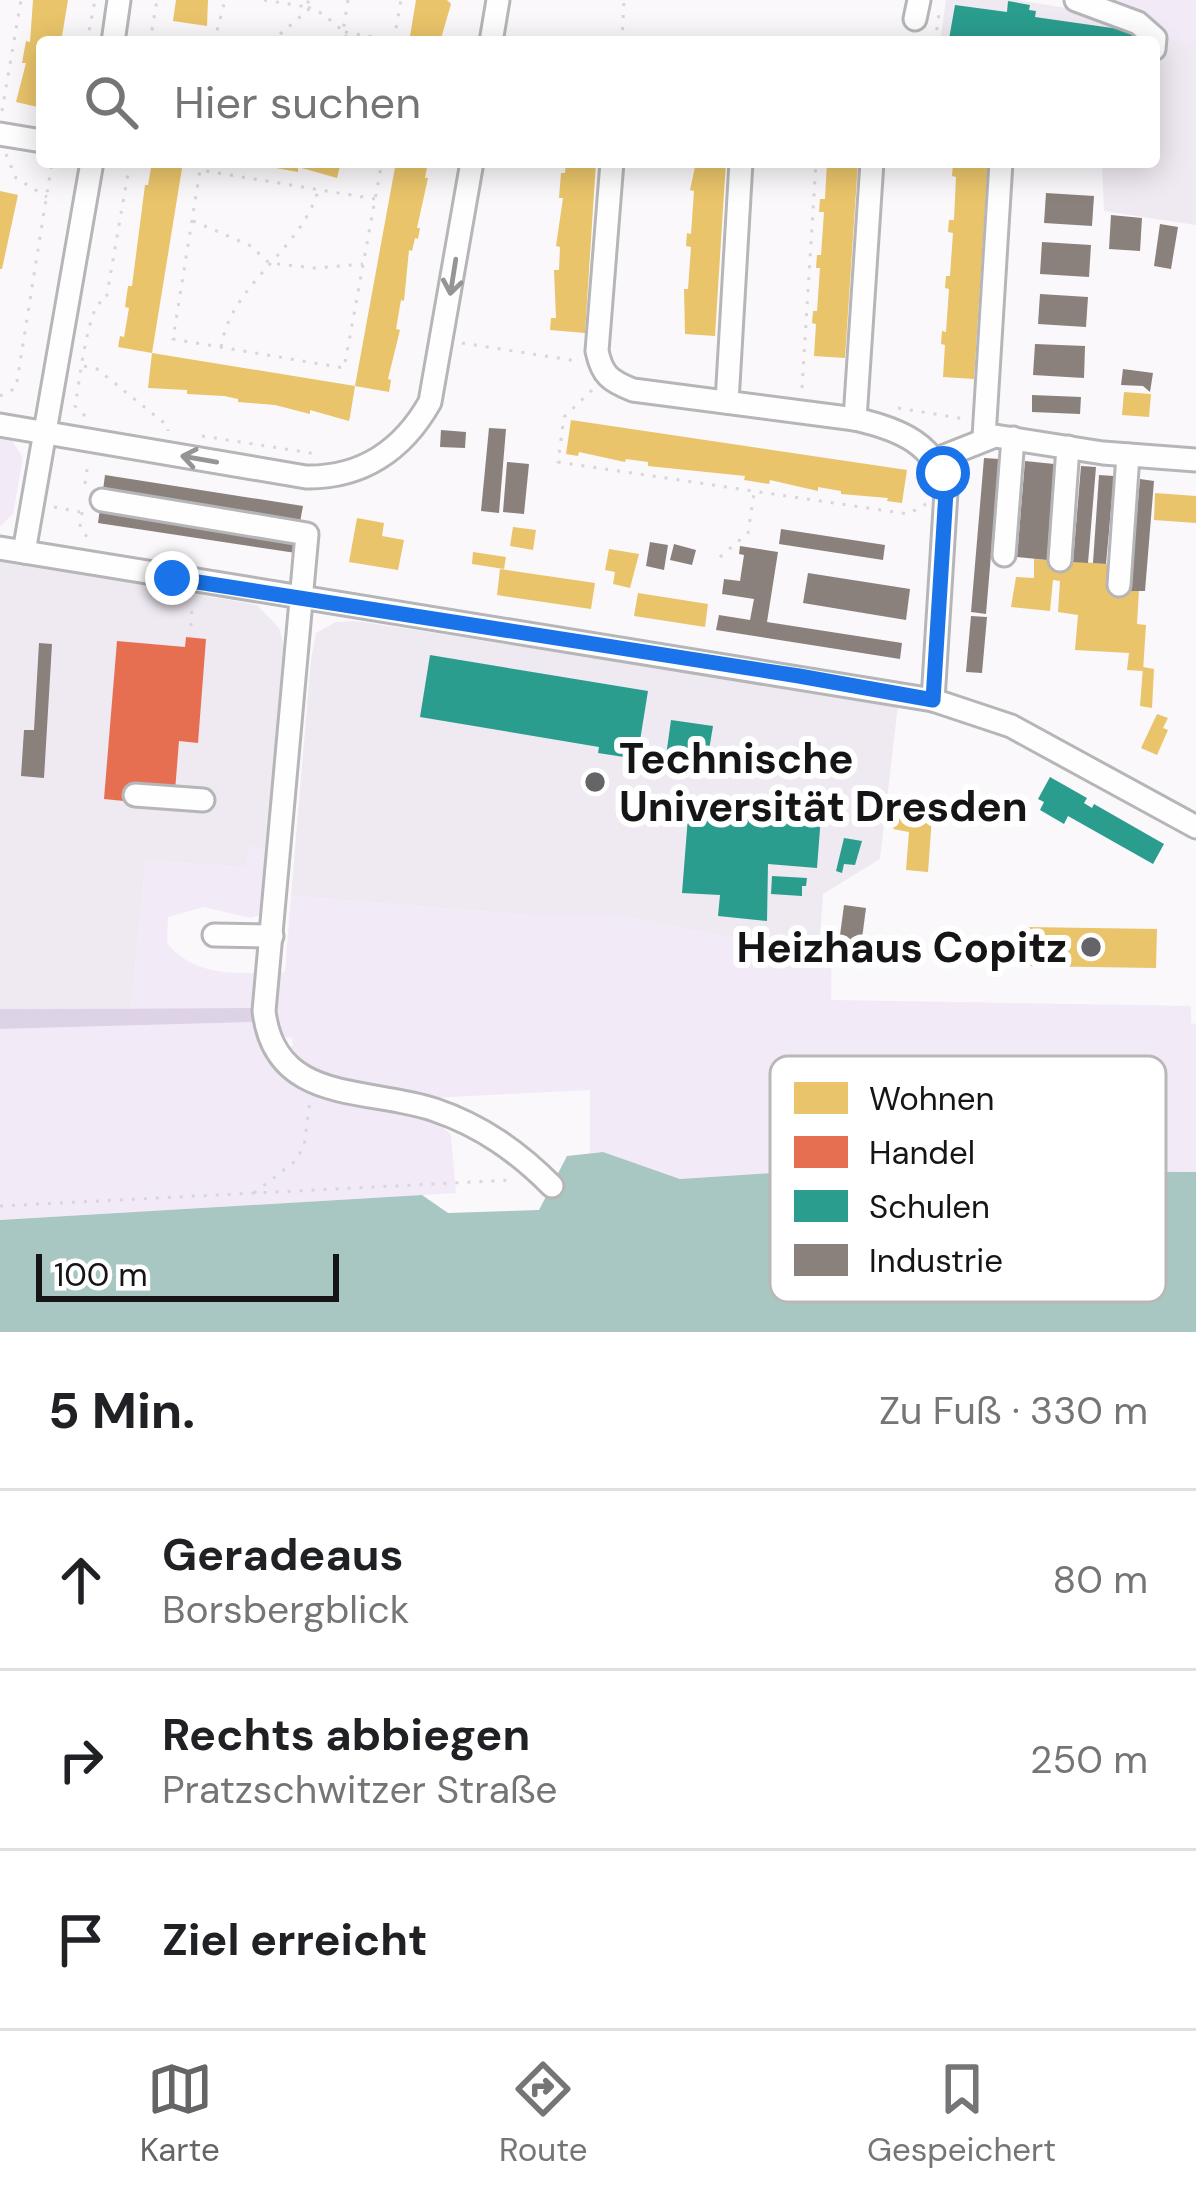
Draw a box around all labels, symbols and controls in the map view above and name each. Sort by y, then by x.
search box [36,36,1160,168]
icon: search [78,69,144,135]
text: Hier suchen [174,73,421,132]
one-way arrow [441,257,464,296]
route start [916,446,970,500]
one-way arrow [180,447,219,470]
route end [145,551,199,605]
place label: Technische Universität Dresden [619,731,1028,834]
marker: Technische Universität Dresden [582,769,608,795]
place label: Heizhaus Copitz [737,920,1067,975]
marker: Heizhaus Copitz [1078,934,1104,960]
legend [770,1056,1166,1302]
text: Wohnen [869,1077,994,1120]
text: Handel [869,1131,975,1174]
text: Schulen [869,1185,990,1228]
text: Industrie [869,1239,1003,1282]
scale bar [36,1248,339,1301]
text: 100 m [54,1253,148,1296]
text: 5 Min. [48,1377,195,1444]
text: Zu Fuß · 330 m [879,1385,1148,1436]
text: Geradeaus [162,1525,403,1584]
icon: ahead [48,1547,114,1613]
text: 80 m [1052,1554,1148,1605]
text: Borsbergblick [162,1584,409,1635]
text: Rechts abbiegen [162,1705,530,1764]
icon: right [48,1727,114,1793]
text: 250 m [1030,1734,1148,1785]
text: Pratzschwitzer Straße [162,1764,557,1815]
icon: arrive [48,1907,114,1973]
text: Ziel erreicht [162,1910,428,1969]
tab: Karte [140,2056,220,2171]
tab: Route [499,2056,587,2171]
tab: Gespeichert [867,2056,1056,2171]

